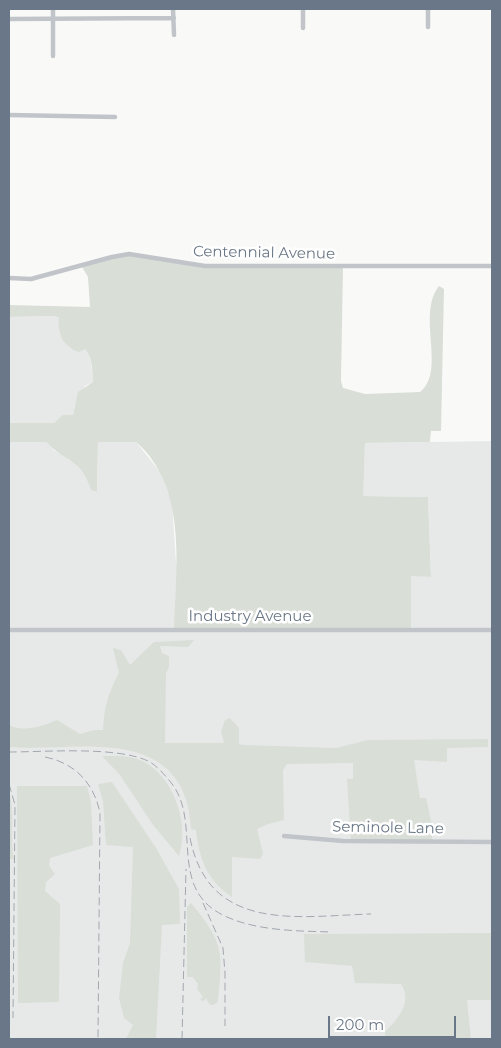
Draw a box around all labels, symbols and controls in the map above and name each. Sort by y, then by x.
street label: Centennial Avenue [193,243,335,263]
street label: Industry Avenue [189,608,311,626]
street label: Seminole Lane [332,818,444,838]
scale bar [331,1006,458,1038]
text: 200 m [336,1015,384,1034]

